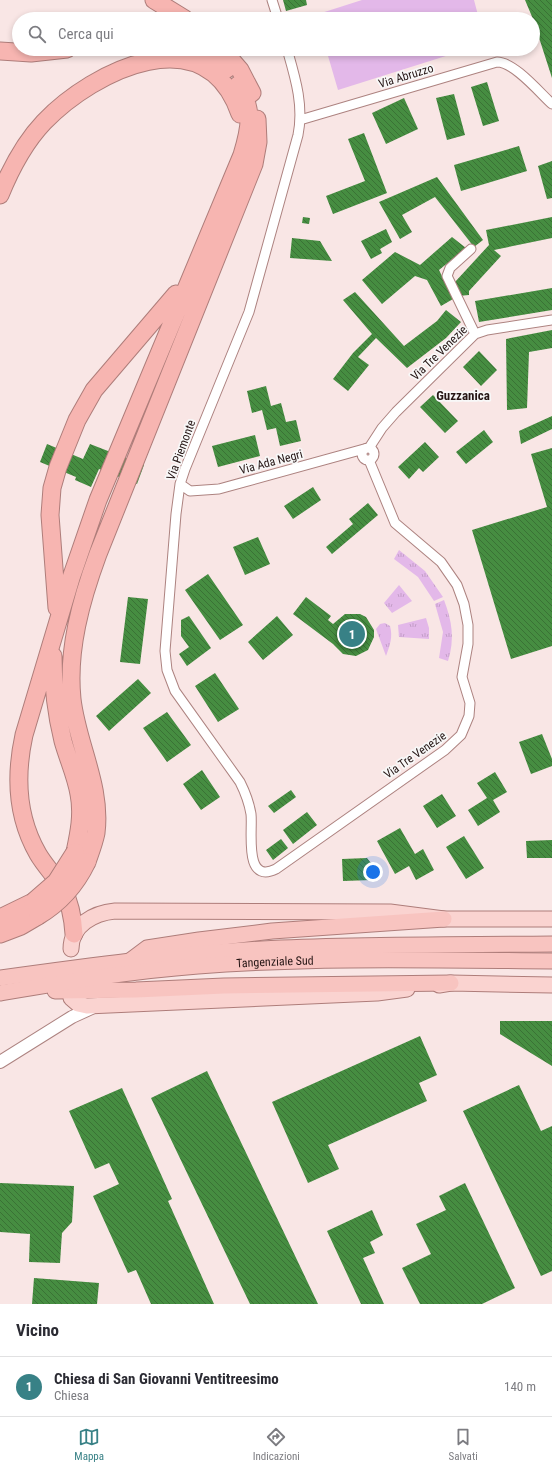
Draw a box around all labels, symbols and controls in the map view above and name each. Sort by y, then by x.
search box [12,12,540,56]
icon: search [26,23,48,45]
text: Cerca qui [58,25,114,43]
street label: Via Abruzzo [377,61,435,91]
street label: Via Tre Venezie [408,322,470,383]
district label: Guzzanica [436,388,490,403]
street label: Via Piemonte [164,418,198,482]
street label: Via Ada Negri [238,447,304,477]
pin: 1 [339,619,365,649]
street label: Via Tre Venezie [381,728,449,782]
your location [363,862,383,882]
street label: Tangenziale Sud [236,954,314,970]
text: Vicino [16,1320,59,1340]
text: Chiesa di San Giovanni Ventitreesimo [54,1370,279,1388]
text: 1 [26,1379,32,1394]
text: 140 m [504,1379,536,1394]
text: Chiesa [54,1388,89,1403]
tab: Mappa [74,1426,104,1463]
tab: Indicazioni [253,1426,300,1463]
tab: Salvati [448,1426,478,1463]

